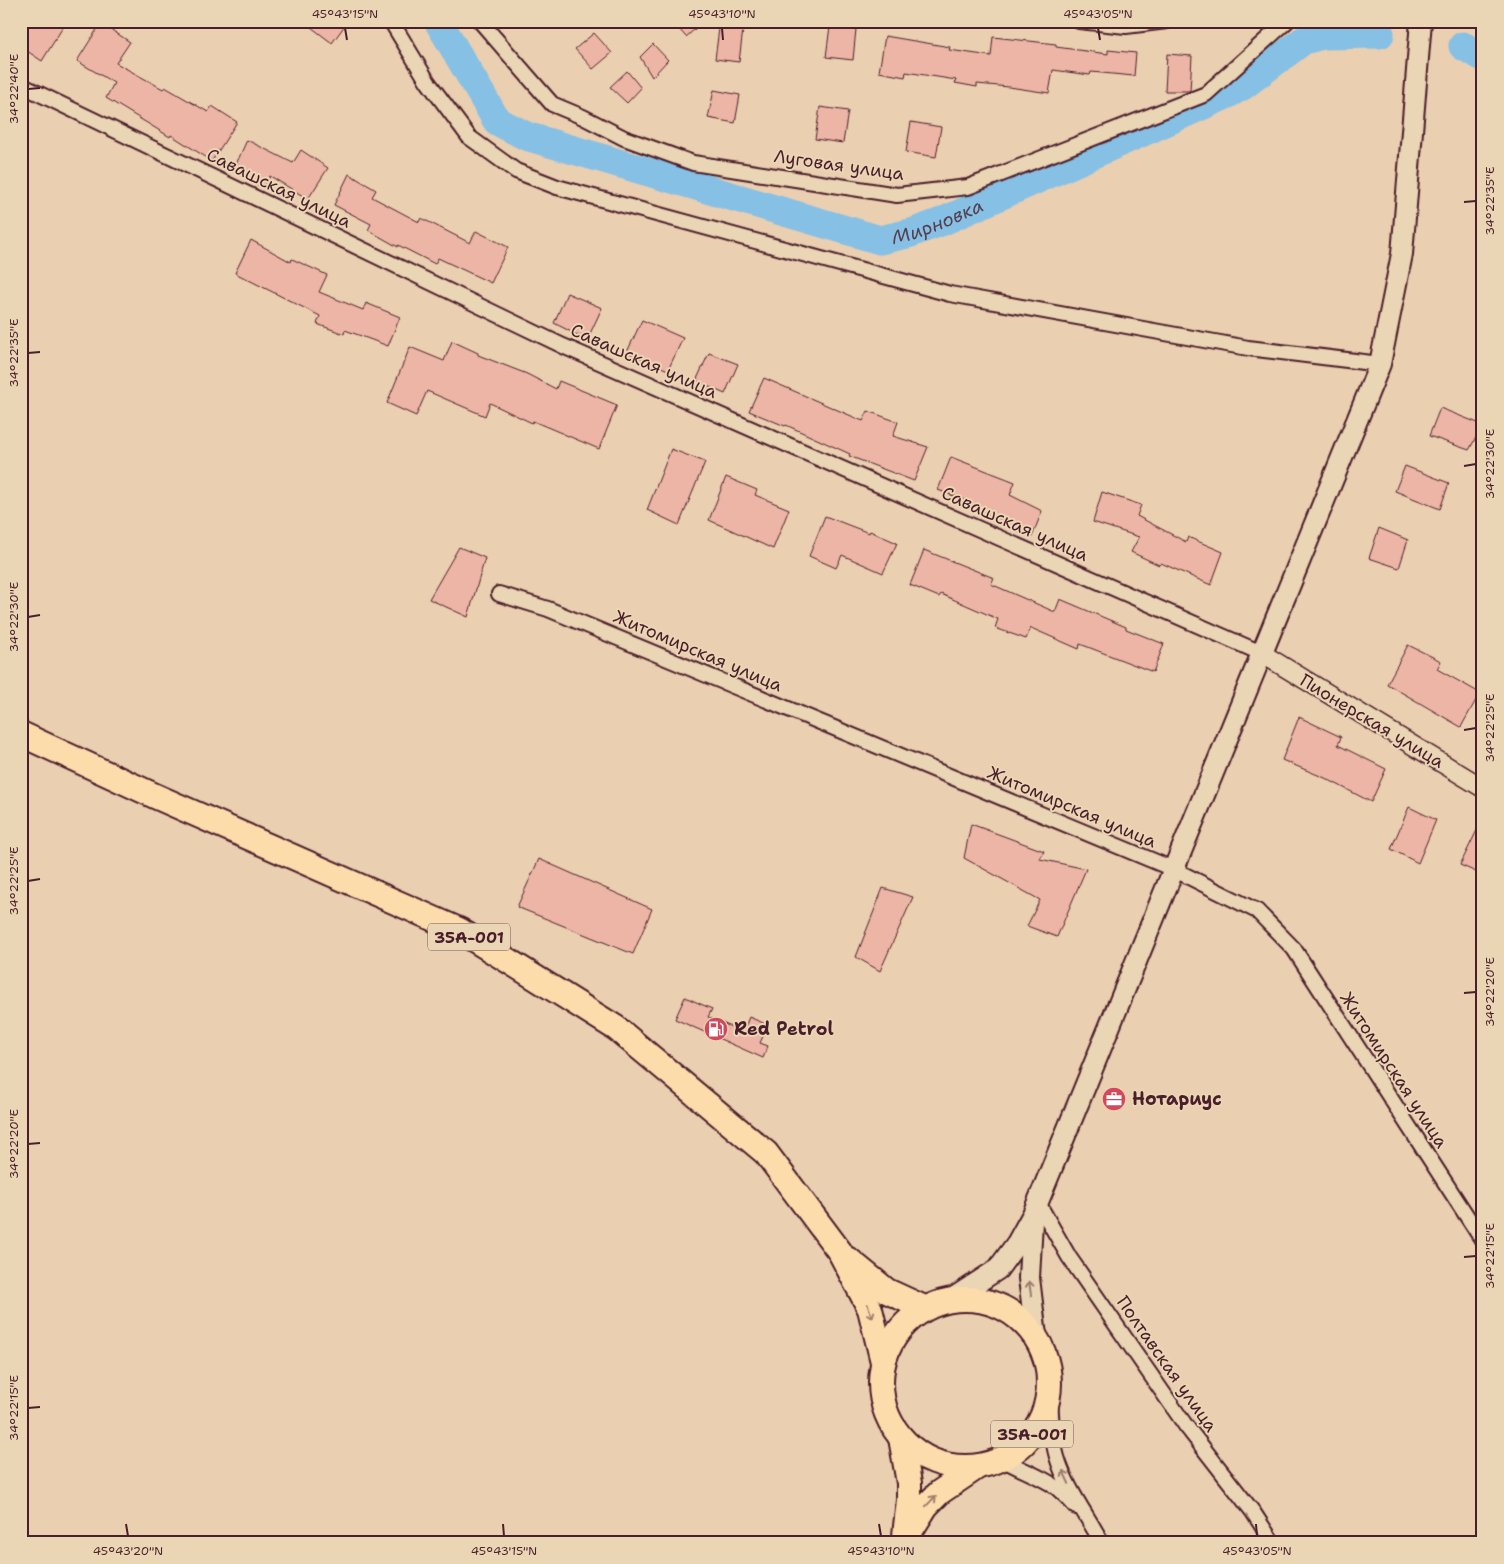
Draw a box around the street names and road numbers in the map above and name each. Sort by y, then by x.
street label: Савашская улица [203,143,355,233]
street label: Луговая улица [772,144,906,186]
street label: Савашская улица [567,318,721,404]
street label: Савашская улица [938,481,1092,567]
street label: Житомирская улица [610,605,786,697]
street label: Пионерская улица [1295,668,1449,774]
street label: Житомирская улица [984,761,1160,853]
road number: 35А-001 [428,924,510,950]
street label: Житомирская улица [1335,987,1453,1153]
street label: Полтавская улица [1111,1291,1223,1437]
road number: 35А-001 [991,1420,1073,1448]

